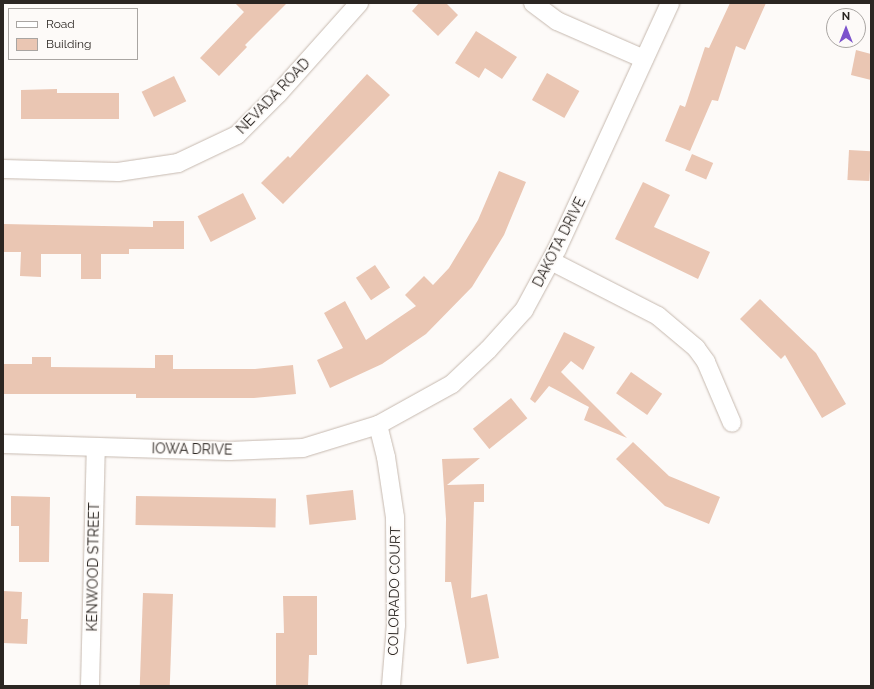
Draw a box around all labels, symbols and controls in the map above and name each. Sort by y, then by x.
legend [8,8,138,60]
north arrow [826,8,866,48]
text: N [842,10,850,23]
text: Road [46,17,75,31]
text: Building [46,37,92,51]
street label: NEVADA ROAD [233,55,313,137]
street label: DAKOTA DRIVE [529,194,589,290]
street label: IOWA DRIVE [151,440,233,458]
street label: KENWOOD STREET [83,502,103,632]
street label: COLORADO COURT [384,526,404,656]

